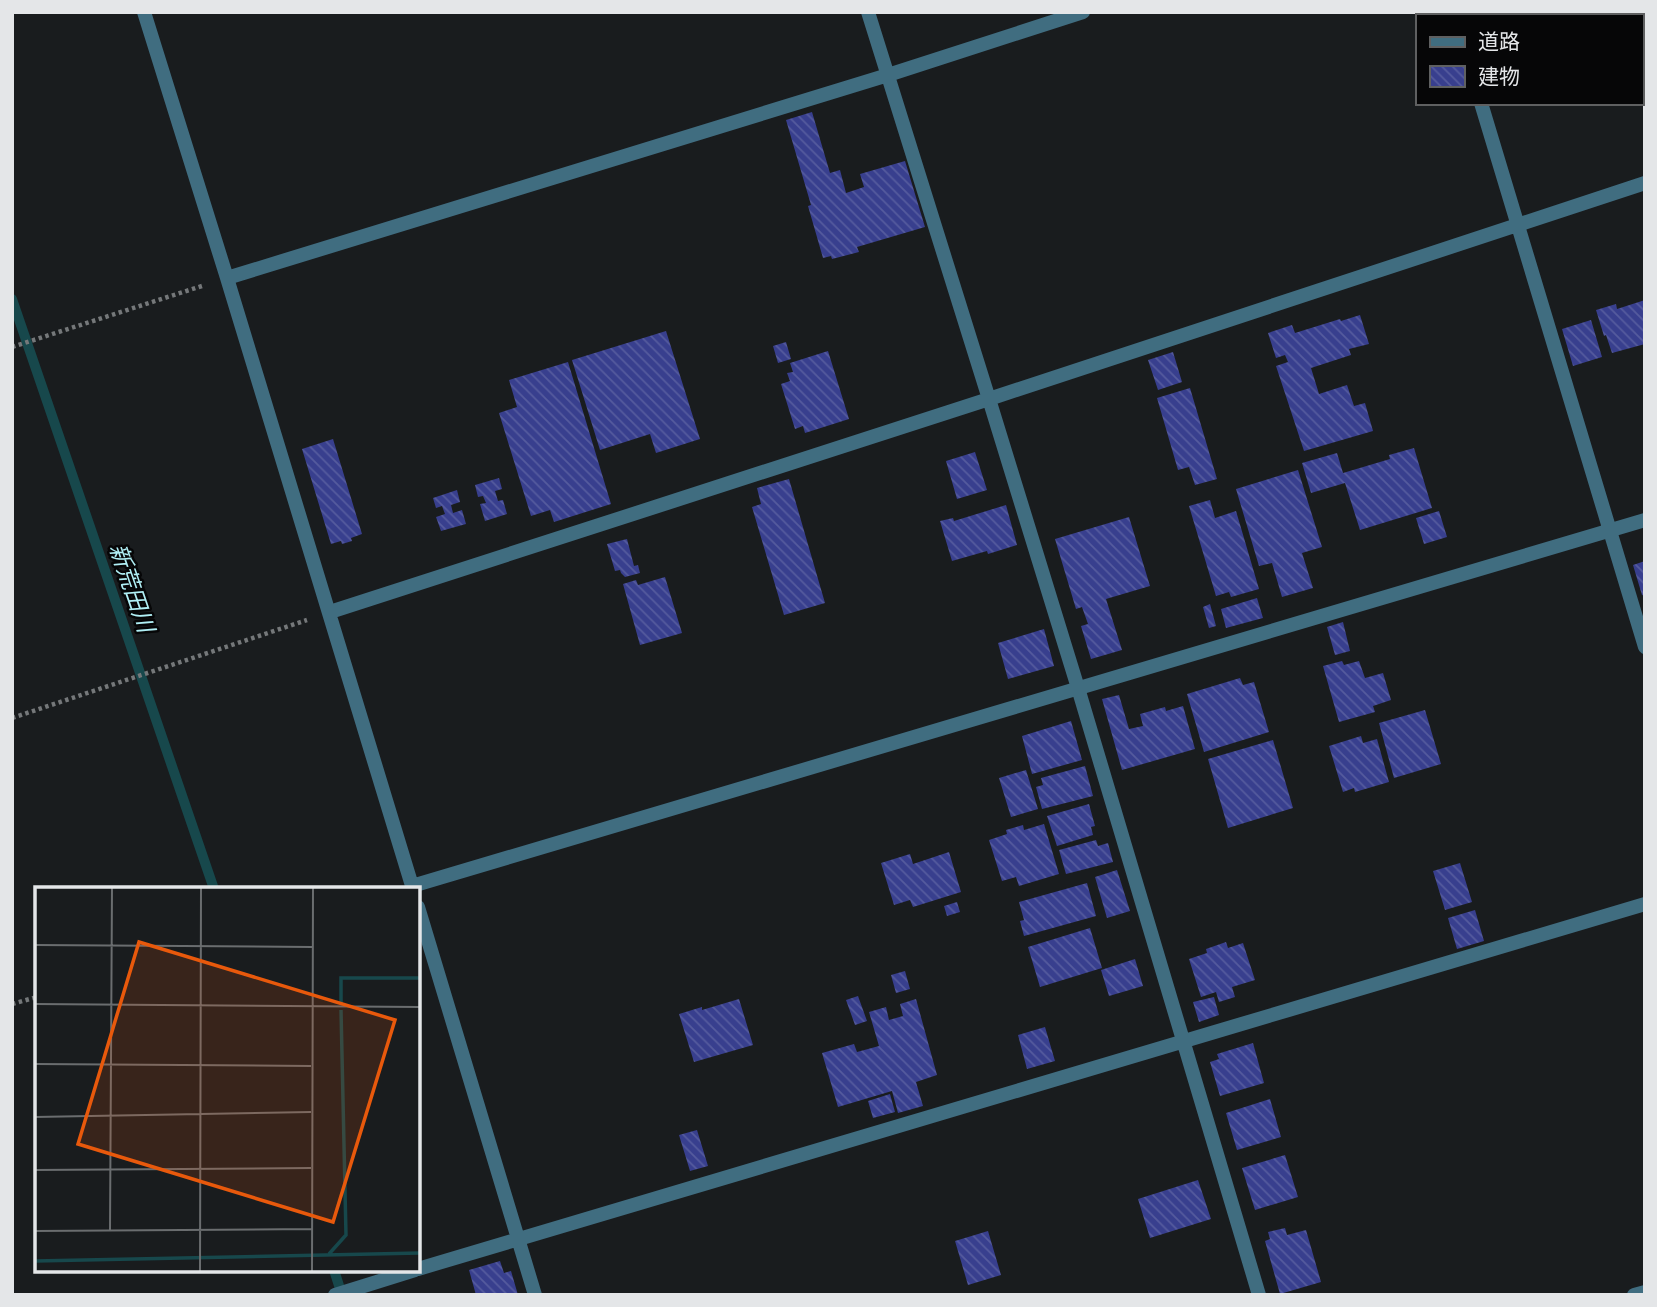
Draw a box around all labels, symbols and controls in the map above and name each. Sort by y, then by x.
legend [1416,14,1643,105]
text: 道路 [1478,30,1520,54]
text: 建物 [1478,65,1520,89]
water label: 新荒田川 [105,540,160,639]
inset map [35,887,420,1272]

